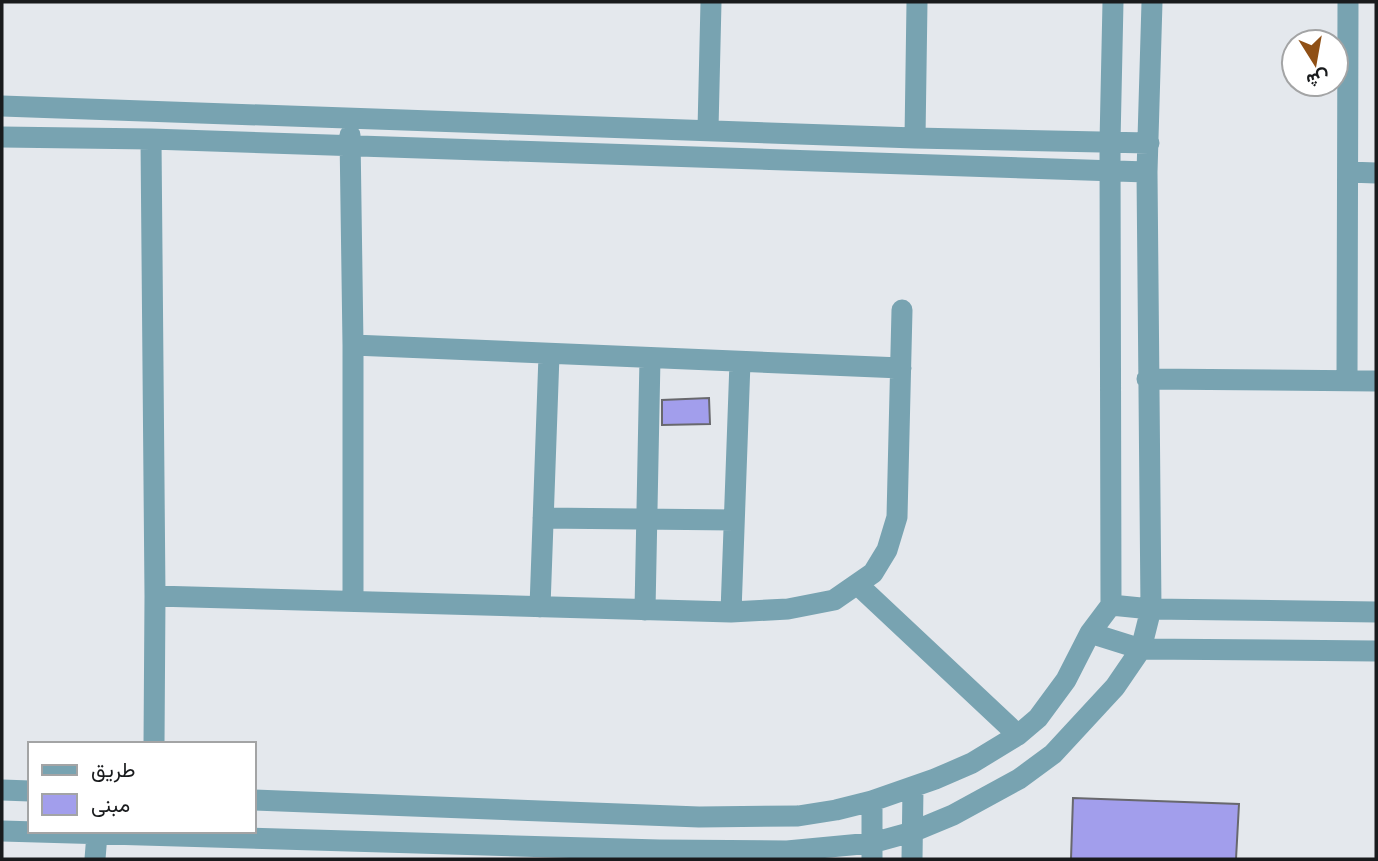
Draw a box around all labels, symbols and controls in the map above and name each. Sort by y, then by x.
north arrow [1280,28,1350,98]
text: ش [1304,65,1332,95]
legend [28,742,256,833]
text: طريق [91,755,136,784]
text: مبنى [91,790,130,819]

